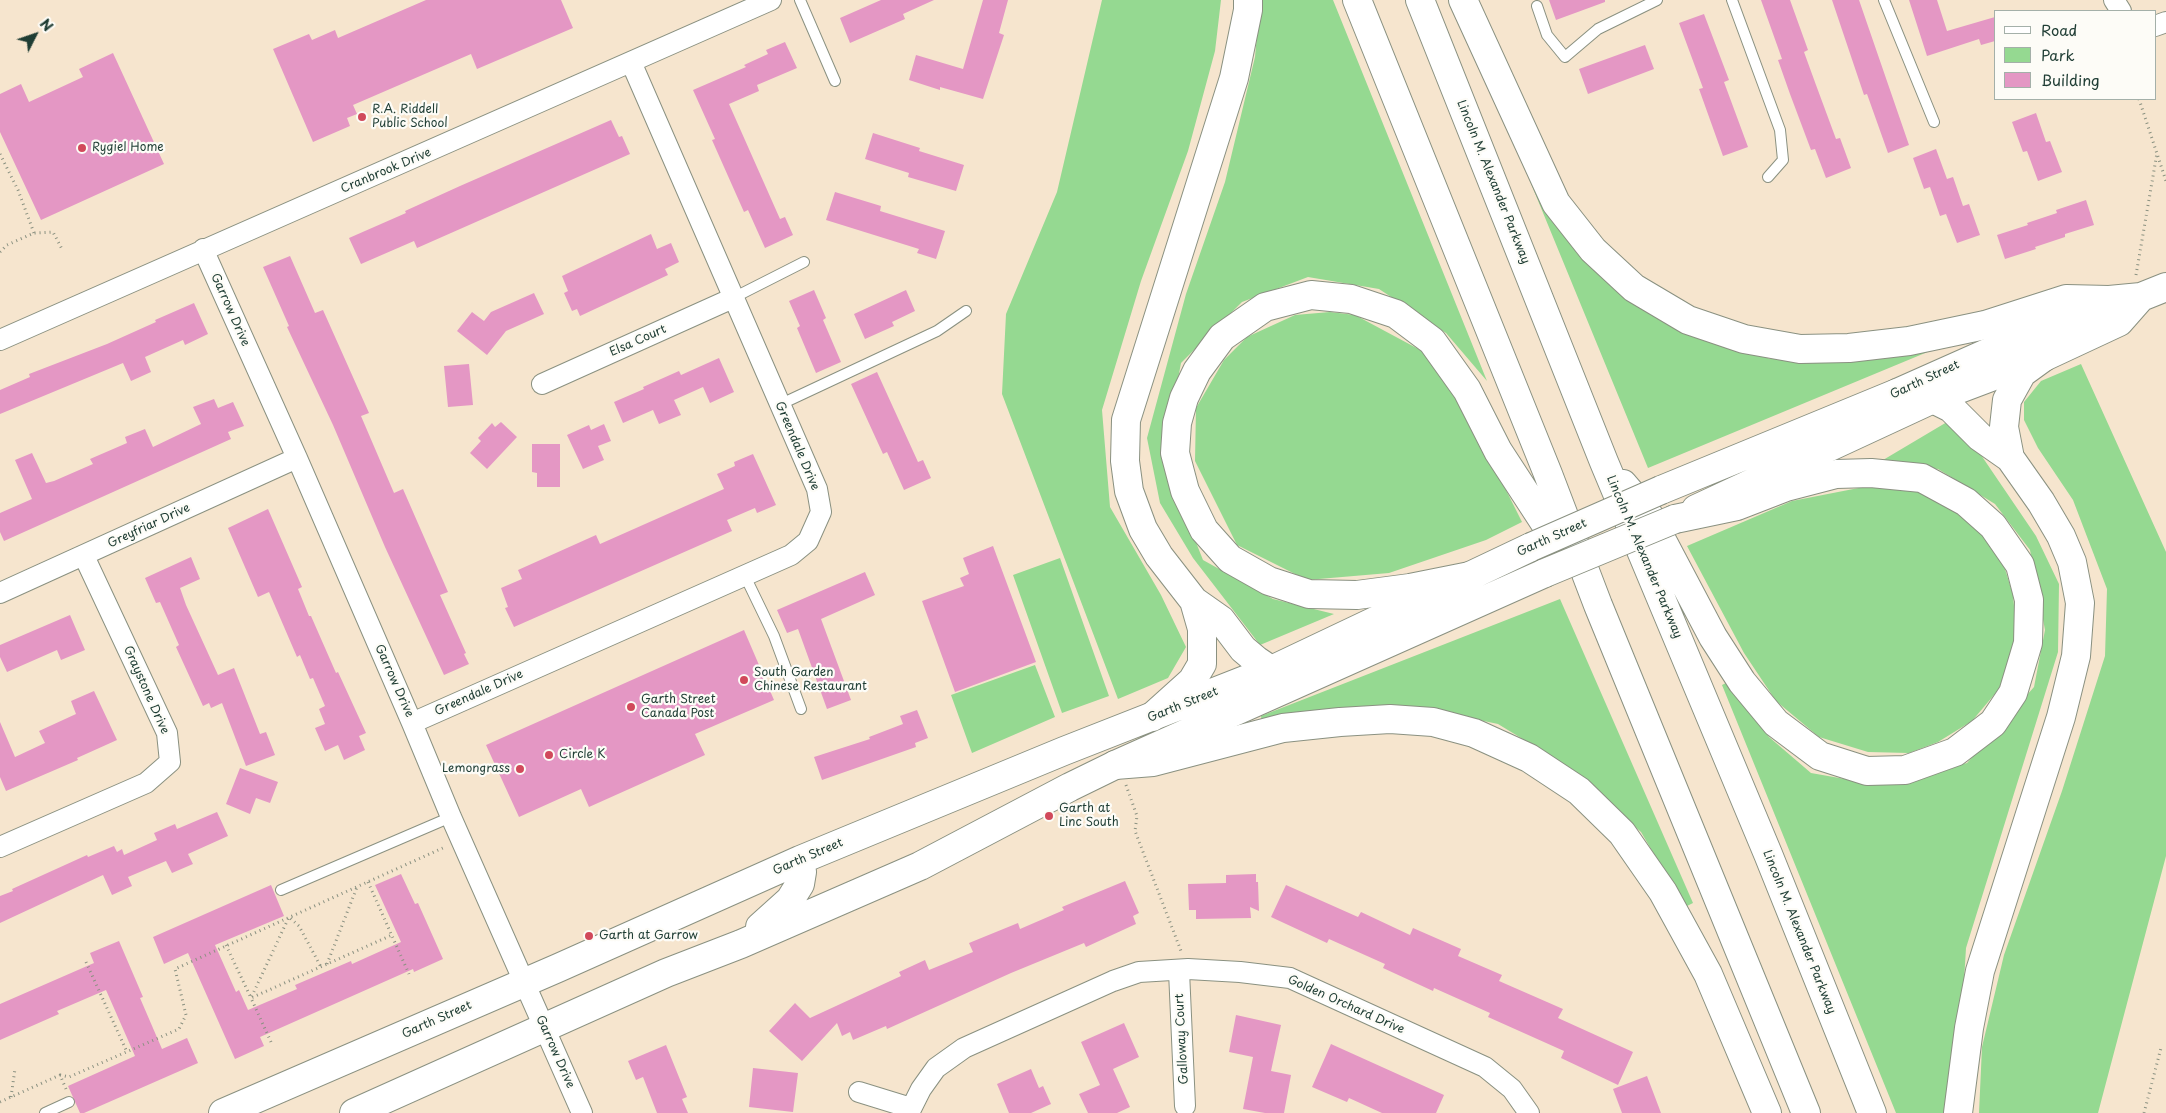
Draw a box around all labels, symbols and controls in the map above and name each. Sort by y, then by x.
north arrow [10,10,60,60]
legend [1994,10,2156,100]
text: N [35,14,58,36]
text: Road [2041,18,2077,41]
text: Park [2041,43,2075,66]
text: Building [2041,68,2100,91]
street label: Lincoln M. Alexander Parkway [1453,98,1533,266]
place label: R.A. Riddell Public School [372,103,448,131]
marker: R.A. Riddell Public School [356,111,368,123]
place label: Rygiel Home [92,141,164,155]
marker: Rygiel Home [76,142,88,154]
street label: Cranbrook Drive [339,145,433,197]
street label: Garrow Drive [207,271,253,349]
street label: Elsa Court [607,322,669,360]
street label: Garth Street [1888,358,1962,402]
street label: Greendale Drive [772,399,822,493]
street label: Lincoln M. Alexander Parkway [1603,473,1685,641]
street label: Greyfriar Drive [106,501,192,551]
street label: Garth Street [1515,516,1589,560]
street label: Garrow Drive [371,642,417,720]
street label: Graystone Drive [120,644,172,736]
place label: South Garden Chinese Restaurant [754,666,867,694]
street label: Greendale Drive [433,667,525,719]
marker: South Garden Chinese Restaurant [738,674,750,686]
street label: Garth Street [1146,684,1220,726]
place label: Garth Street Canada Post [641,693,716,721]
marker: Garth Street Canada Post [625,701,637,713]
place label: Circle K [559,748,605,762]
marker: Circle K [543,749,555,761]
place label: Lemongrass [442,762,510,776]
marker: Lemongrass [514,763,526,775]
place label: Garth at Linc South [1059,802,1119,830]
marker: Garth at Linc South [1043,810,1055,822]
street label: Garth Street [771,836,845,878]
street label: Lincoln M. Alexander Parkway [1759,848,1839,1016]
place label: Garth at Garrow [599,929,698,943]
marker: Garth at Garrow [583,930,595,942]
street label: Golden Orchard Drive [1285,973,1407,1037]
street label: Galloway Court [1172,993,1192,1085]
street label: Garth Street [400,998,474,1042]
street label: Garrow Drive [532,1013,578,1091]

